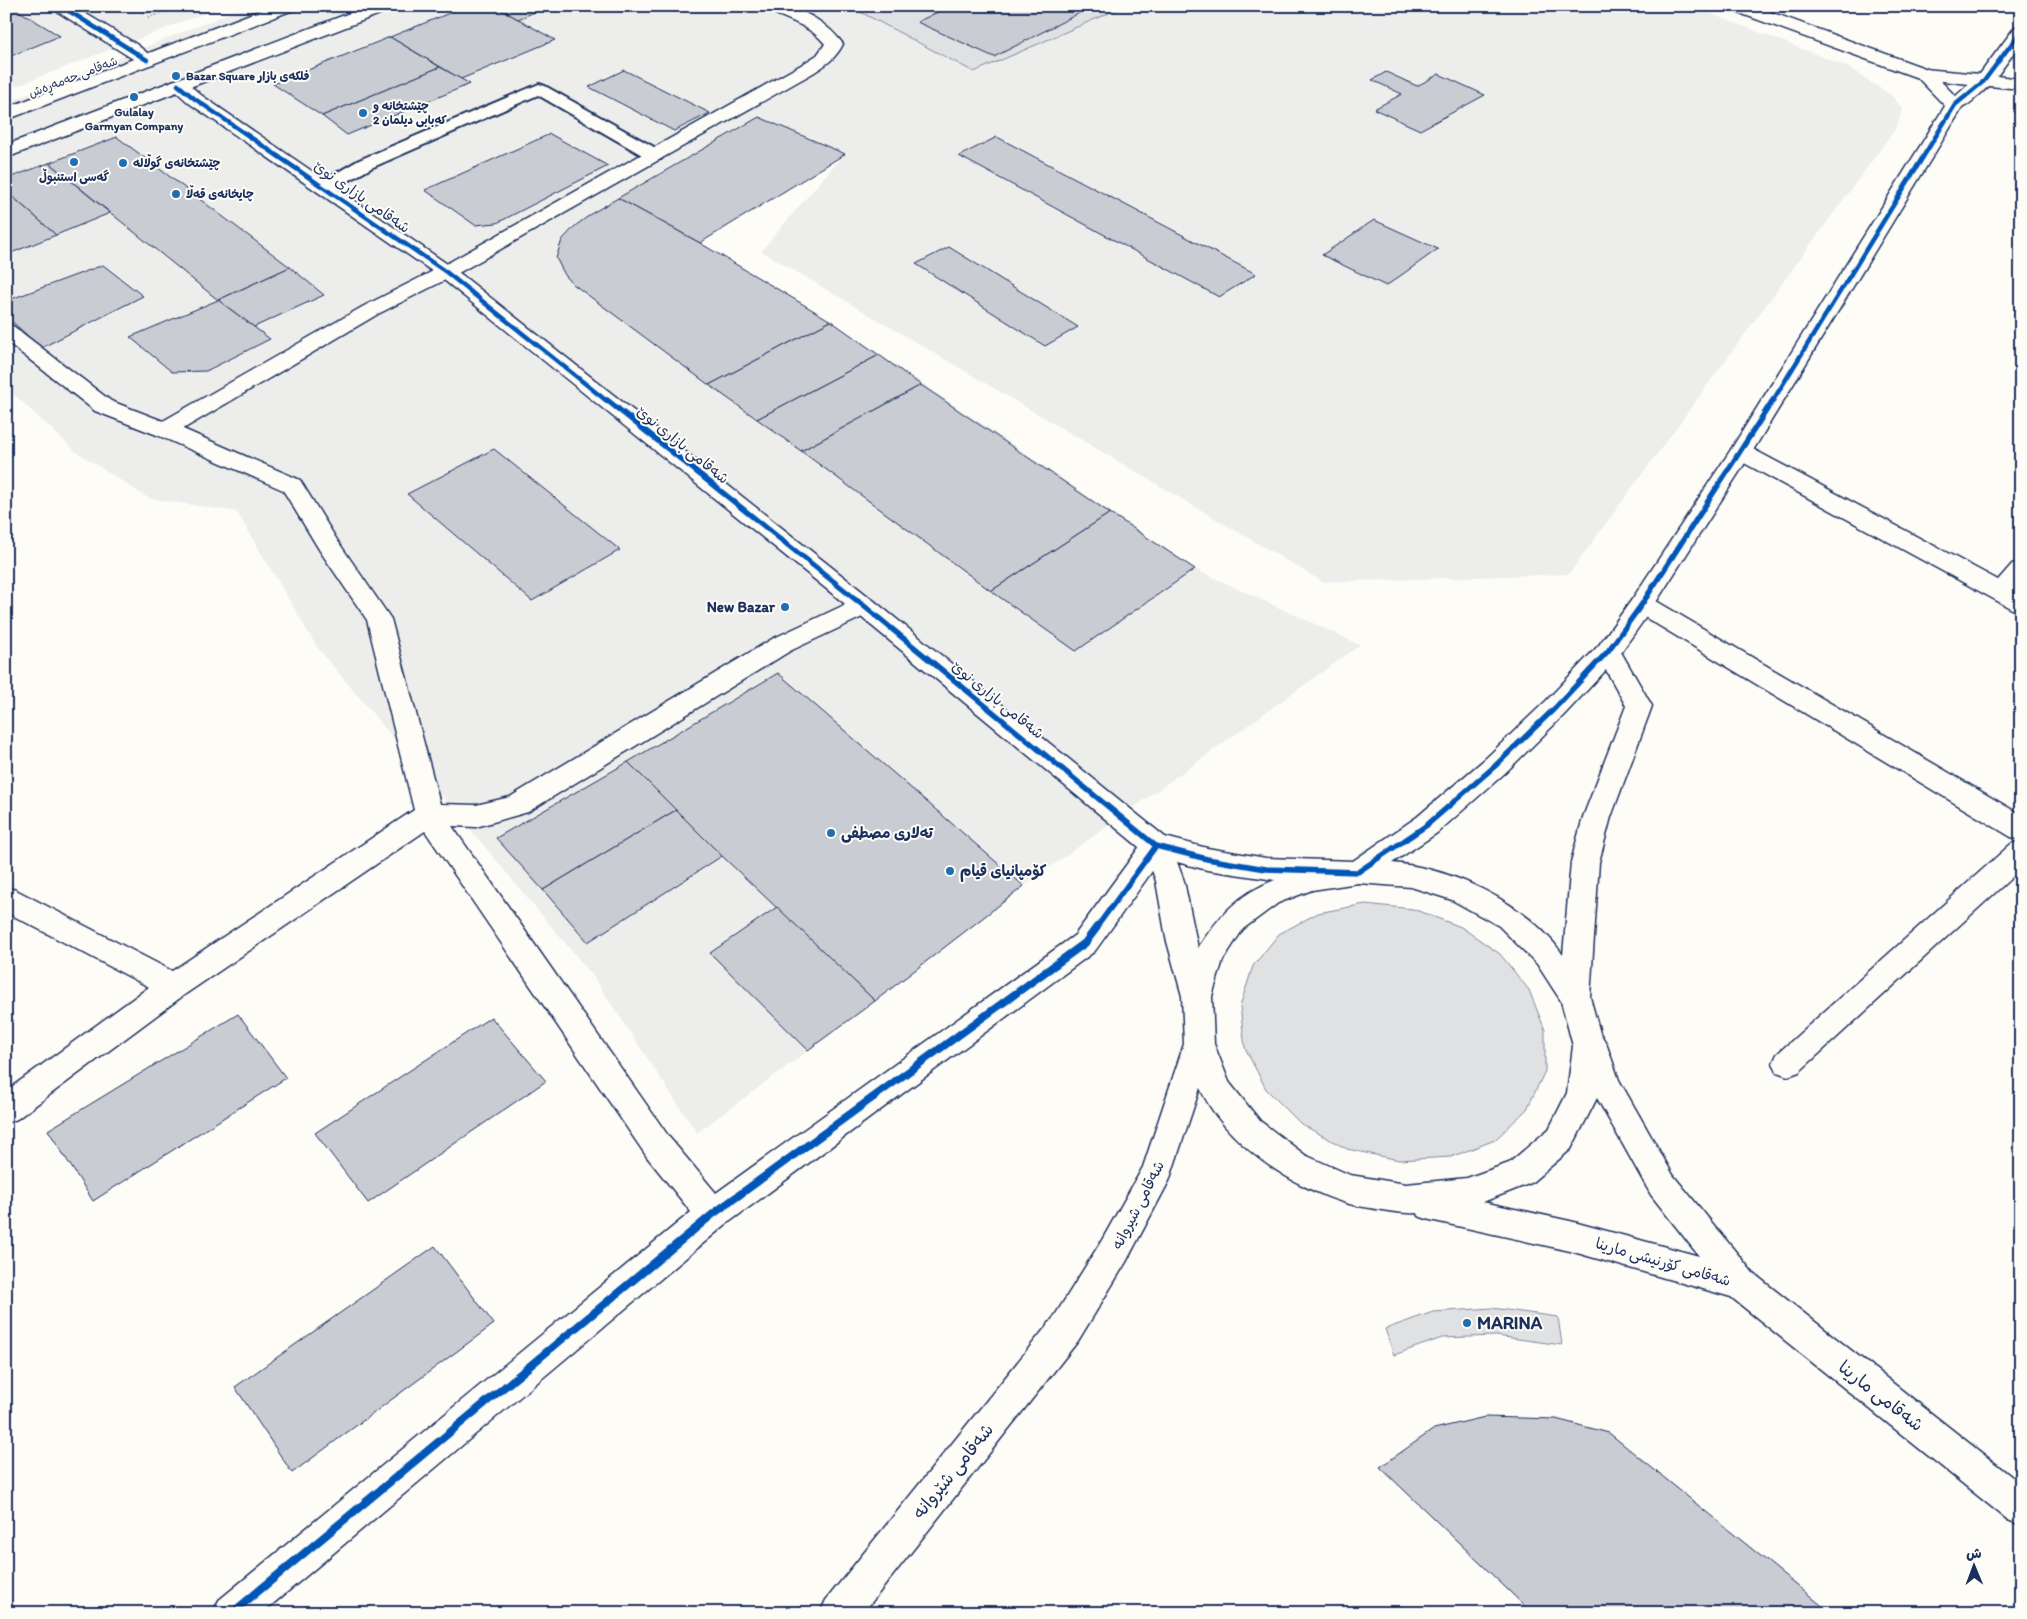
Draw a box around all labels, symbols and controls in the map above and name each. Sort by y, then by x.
street label: شەقامی حەمەڕەش [27,54,120,103]
place label: Bazar Square فلکەی بازار [186,69,309,84]
marker: Bazar Square فلکەی بازار [170,70,182,82]
marker: Gulalay Garmyan Company [128,91,140,103]
place label: چێشتخانە و کەبابی دیلمان 2 [372,99,448,128]
place label: Gulalay Garmyan Company [85,105,184,134]
marker: چێشتخانە و کەبابی دیلمان 2 [357,107,369,119]
place label: چێشتخانەی گوڵالە [133,154,221,171]
marker: گەسی استنبوڵ [68,156,80,168]
marker: چێشتخانەی گوڵالە [117,157,129,169]
street label: شەقامی بازاری نوێ [310,157,414,238]
place label: گەسی استنبوڵ [39,168,110,185]
place label: چایخانەی قەڵا [186,185,254,202]
marker: چایخانەی قەڵا [170,188,182,200]
street label: شەقامی بازاری نوێ [633,402,733,488]
place label: New Bazar [707,598,776,616]
marker: New Bazar [779,601,791,613]
street label: شەقامی بازاری نوێ [948,657,1048,743]
place label: تەلاری مصطفی [841,824,934,843]
marker: تەلاری مصطفی [825,827,837,839]
place label: کۆمپانیای قیام [960,862,1047,882]
marker: کۆمپانیای قیام [944,865,956,877]
street label: شەقامی شیروانە [1108,1158,1169,1253]
street label: شەقامی کۆرنیشی مارینا [1593,1234,1733,1291]
place label: MARINA [1477,1312,1543,1334]
marker: MARINA [1461,1317,1473,1329]
street label: شەقامی مارینا [1834,1356,1928,1436]
street label: شەقامی شێروانە [908,1419,998,1523]
north arrow [1950,1542,2000,1592]
text: ش [1966,1545,1982,1562]

